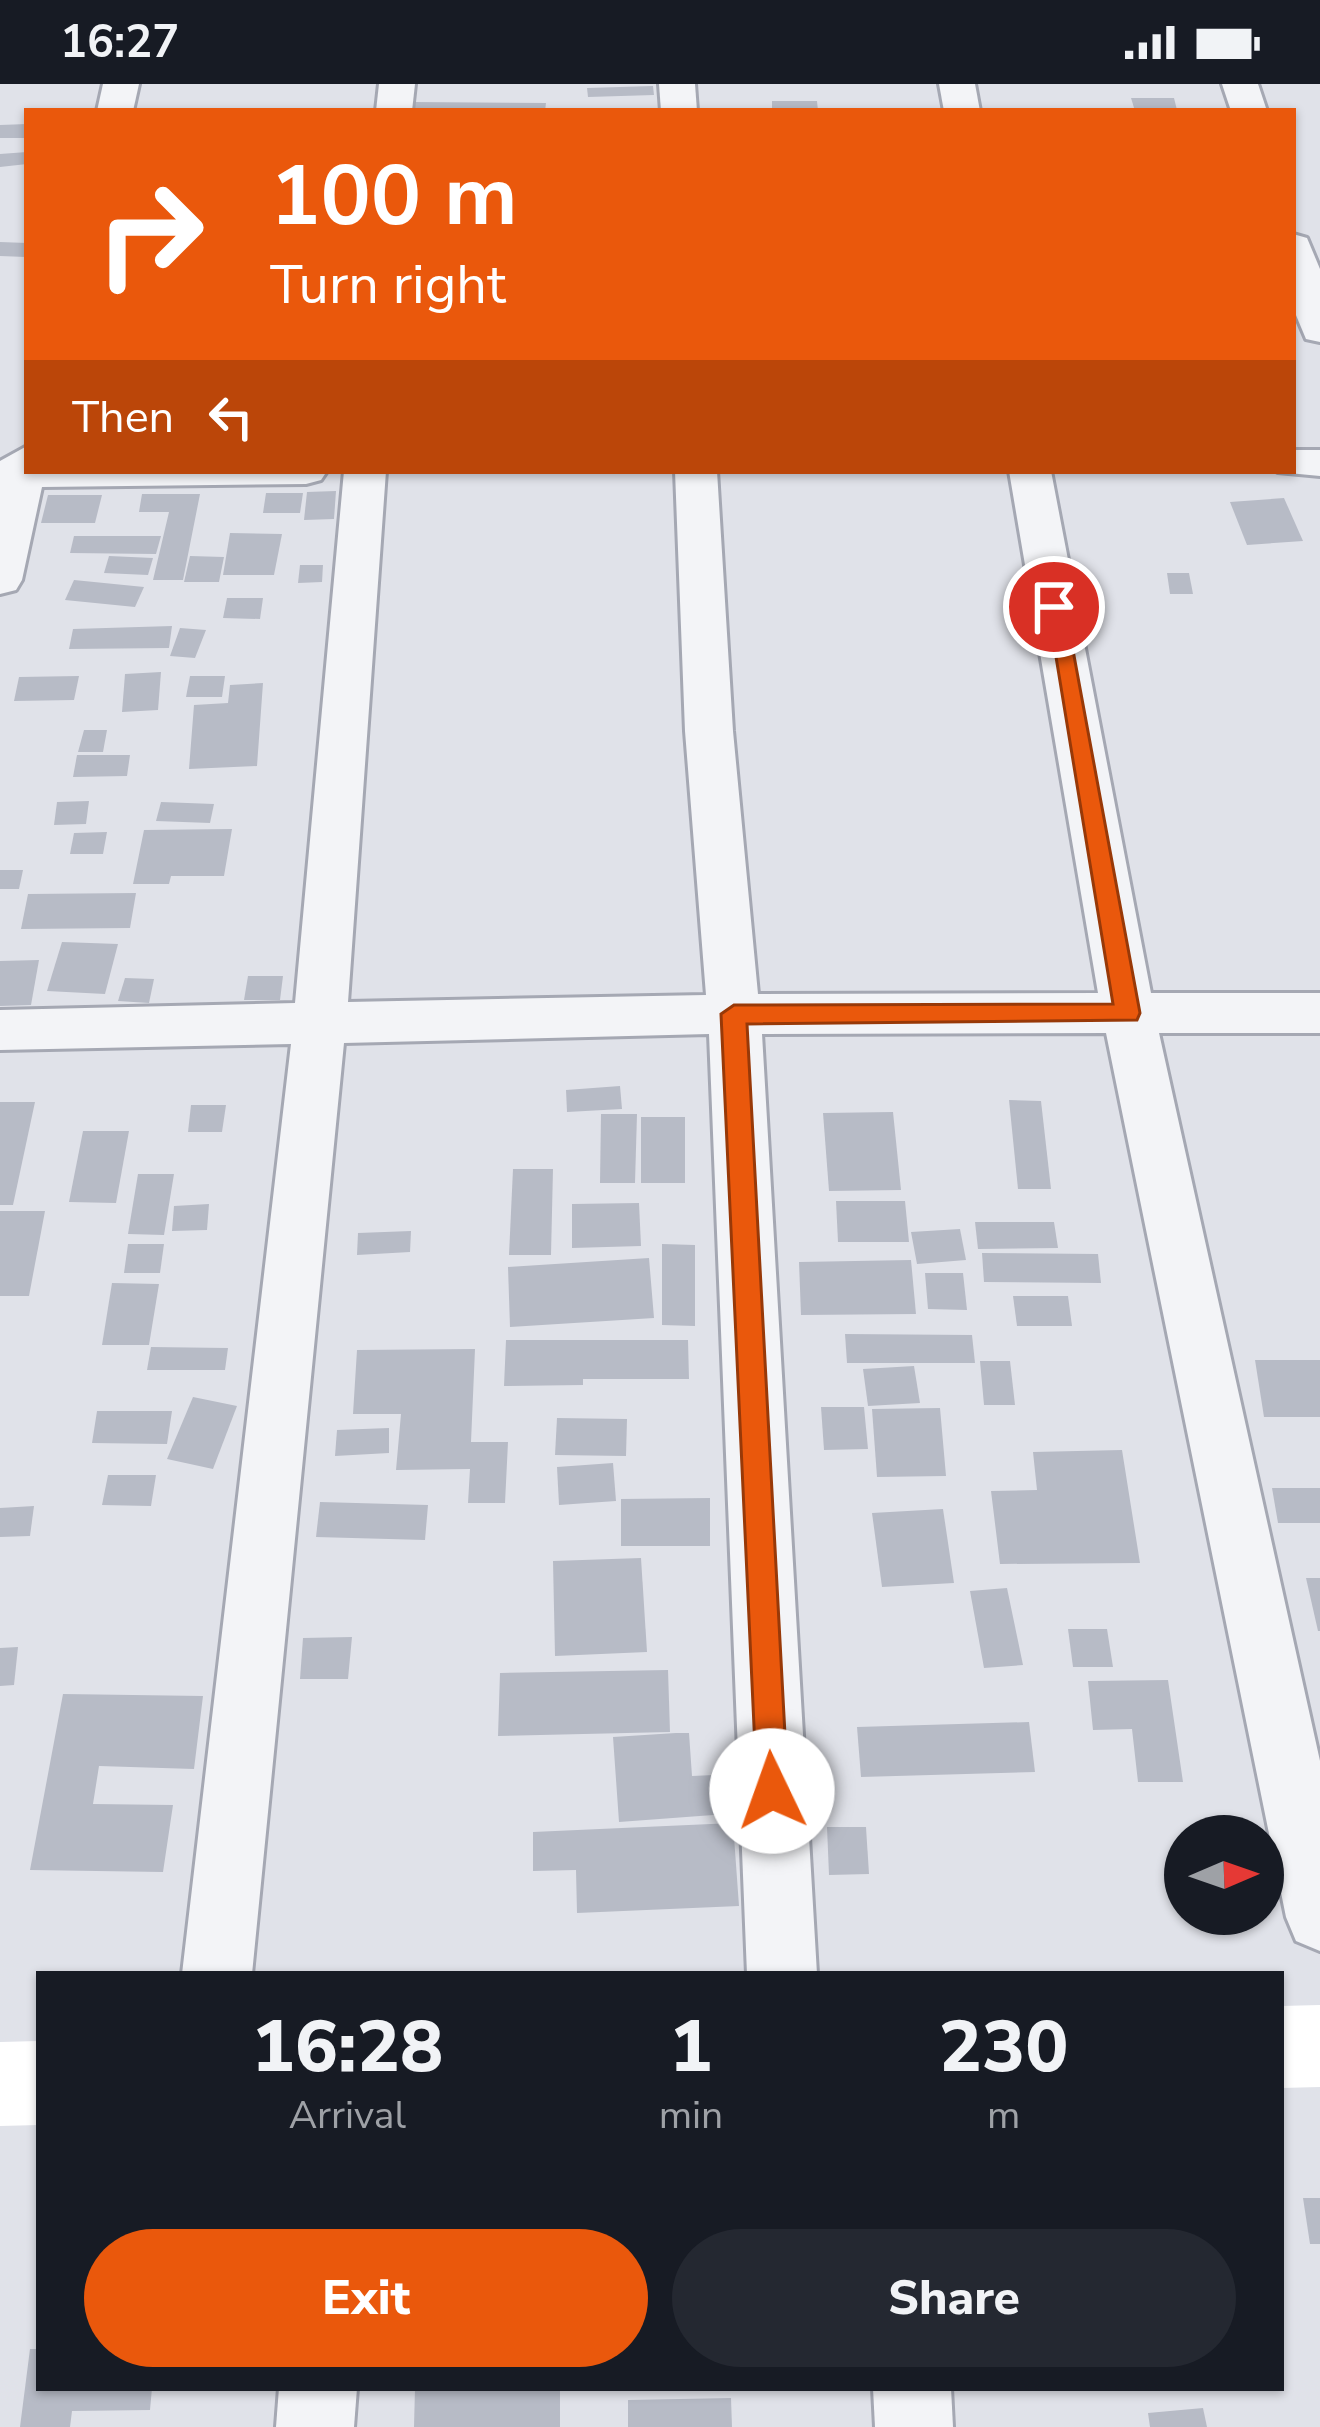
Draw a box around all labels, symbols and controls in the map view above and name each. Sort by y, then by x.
text: 16:27 [60,12,179,73]
text: 100 m [270,139,518,254]
icon: right [72,156,228,312]
text: Turn right [270,248,506,322]
icon: left [198,384,264,450]
text: Then [72,387,174,448]
pin [1003,556,1105,658]
icon: arrive [1021,574,1087,640]
position arrow [709,1728,835,1854]
north arrow [1164,1815,1284,1935]
map controls [1164,1815,1284,1935]
text: 16:28 [252,1998,443,2096]
text: 1 [669,1998,713,2096]
text: 230 [939,1998,1068,2096]
text: Arrival [289,2089,406,2142]
text: min [659,2089,723,2142]
text: m [987,2089,1020,2142]
button: Exit [84,2229,648,2367]
button: Share [672,2229,1236,2367]

